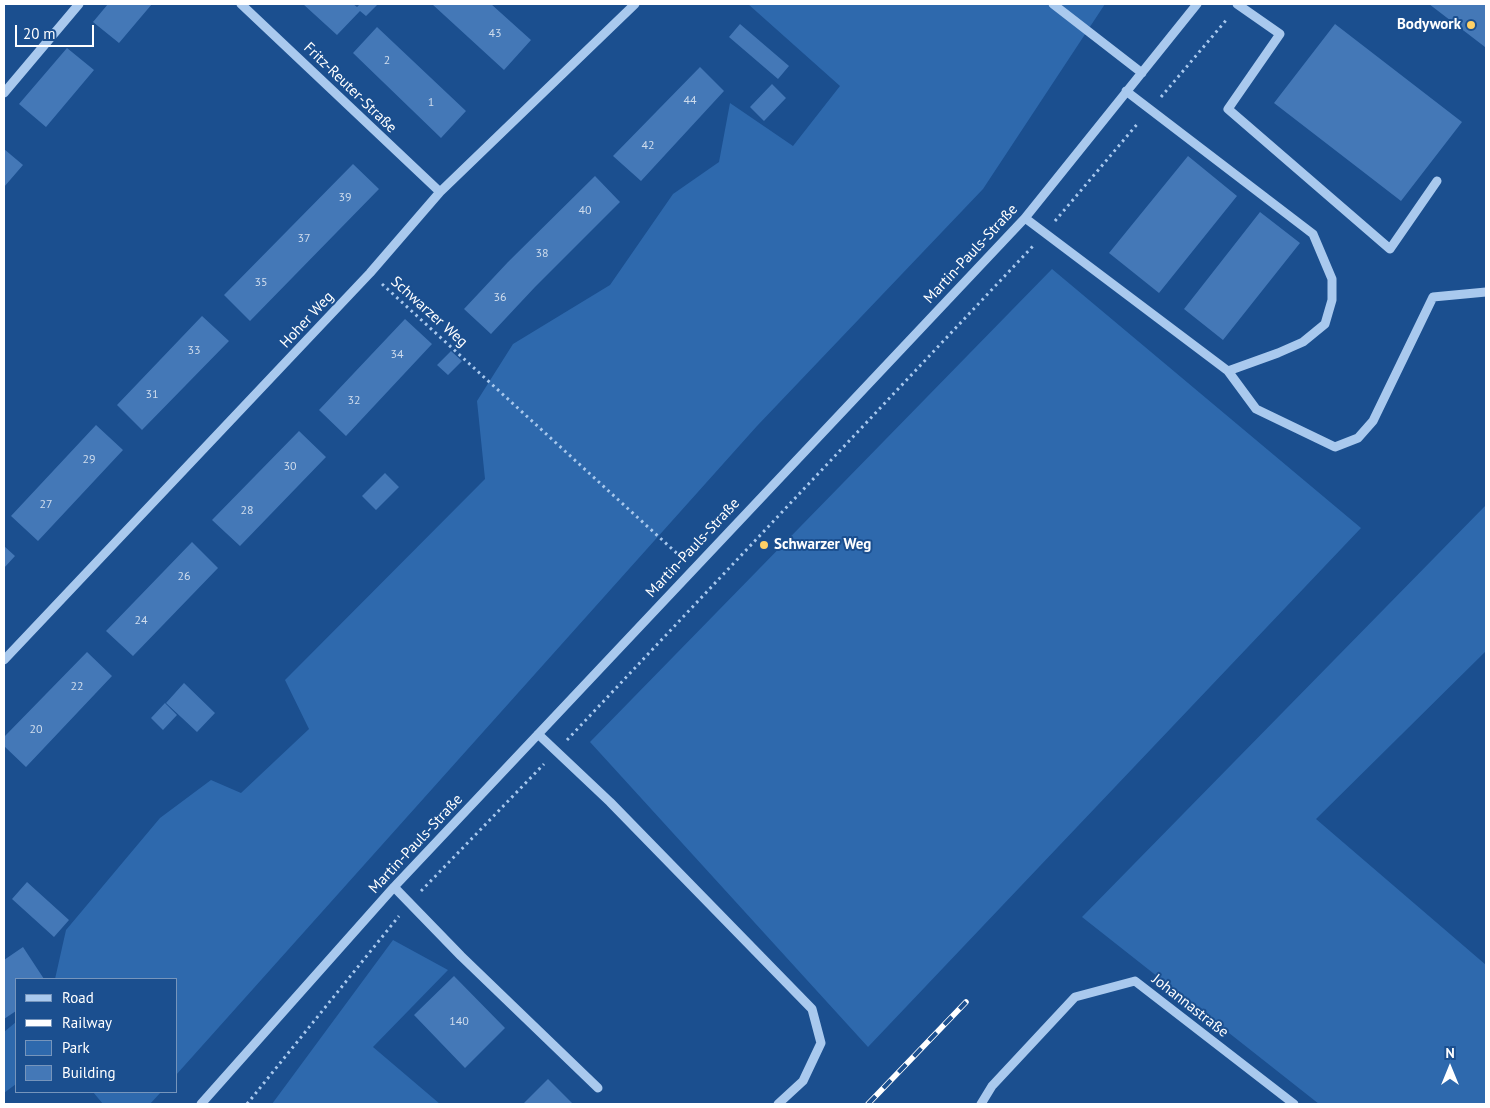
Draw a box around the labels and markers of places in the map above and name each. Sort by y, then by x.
place label: Bodywork [1397,16,1461,34]
marker: Bodywork [1465,19,1477,31]
place label: Schwarzer Weg [774,536,871,554]
marker: Schwarzer Weg [758,539,770,551]

